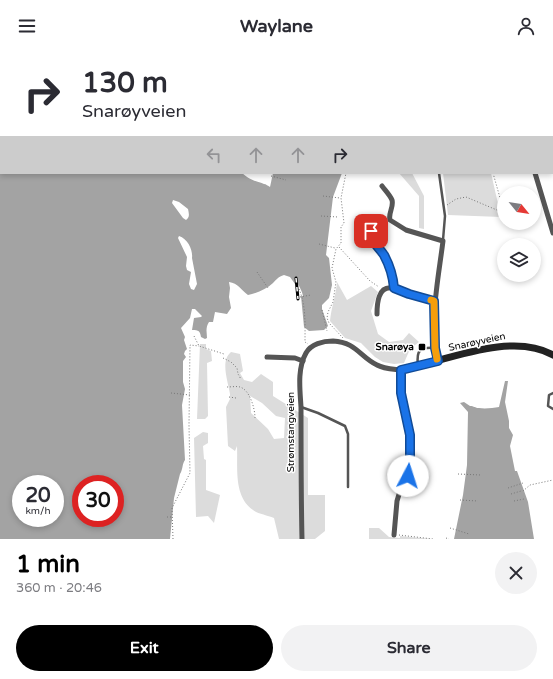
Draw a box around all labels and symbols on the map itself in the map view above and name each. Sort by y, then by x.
north arrow [497,186,541,230]
pin [354,214,388,248]
street label: Snarøyveien [447,330,507,354]
place label: Snarøya [376,341,414,353]
marker: Snarøya [417,342,427,352]
street label: Strømstangveien [285,392,297,472]
position arrow [387,455,429,497]
speed limit sign: 30 [72,475,124,527]

